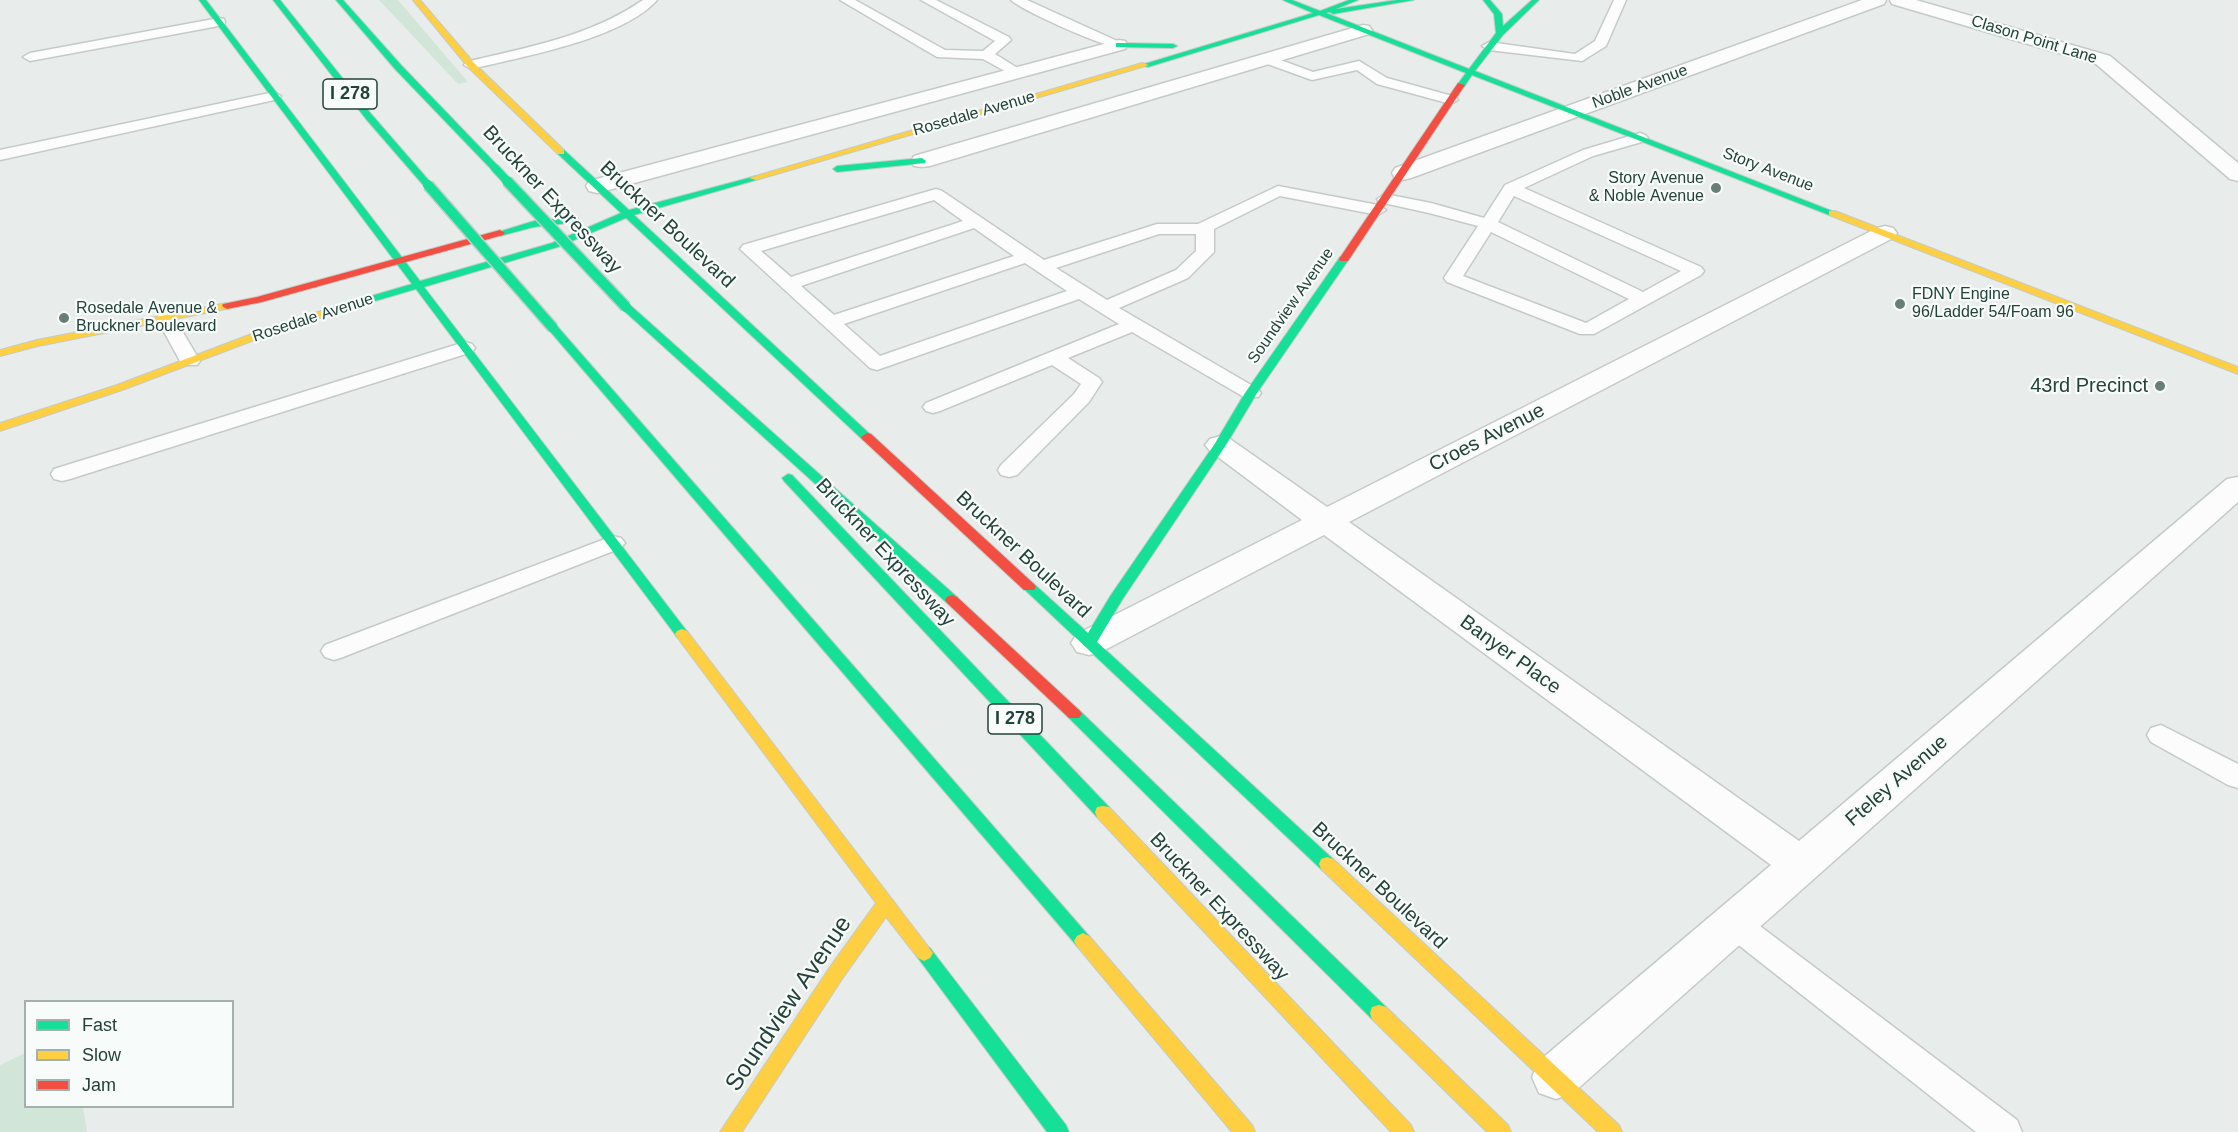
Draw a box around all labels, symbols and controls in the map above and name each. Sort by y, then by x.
street label: Clason Point Lane [1969,12,2099,68]
street label: Noble Avenue [1590,61,1690,113]
road number: I 278 [323,79,377,109]
street label: Rosedale Avenue [911,87,1037,141]
street label: Bruckner Expressway [477,121,627,279]
street label: Story Avenue [1720,144,1816,196]
street label: Bruckner Boulevard [595,156,739,294]
place label: Story Avenue & Noble Avenue [1589,169,1704,207]
marker: Story Avenue & Noble Avenue [1709,181,1723,195]
street label: Soundview Avenue [1244,245,1338,367]
place label: FDNY Engine 96/Ladder 54/Foam 96 [1912,285,2074,323]
street label: Rosedale Avenue [250,289,376,347]
marker: FDNY Engine 96/Ladder 54/Foam 96 [1893,297,1907,311]
place label: Rosedale Avenue & Bruckner Boulevard [76,299,217,337]
marker: Rosedale Avenue & Bruckner Boulevard [57,311,71,325]
place label: 43rd Precinct [2030,374,2148,398]
marker: 43rd Precinct [2153,379,2167,393]
street label: Croes Avenue [1425,399,1549,477]
street label: Bruckner Expressway [810,474,960,632]
street label: Bruckner Boulevard [951,486,1095,624]
street label: Banyer Place [1455,610,1565,700]
road number: I 278 [988,704,1042,734]
street label: Fteley Avenue [1841,730,1953,832]
street label: Bruckner Boulevard [1307,817,1451,955]
street label: Bruckner Expressway [1144,828,1294,986]
street label: Soundview Avenue [720,911,858,1097]
legend [24,1000,234,1108]
text: Fast [82,1015,117,1035]
text: Slow [82,1045,121,1065]
text: Jam [82,1075,116,1095]

